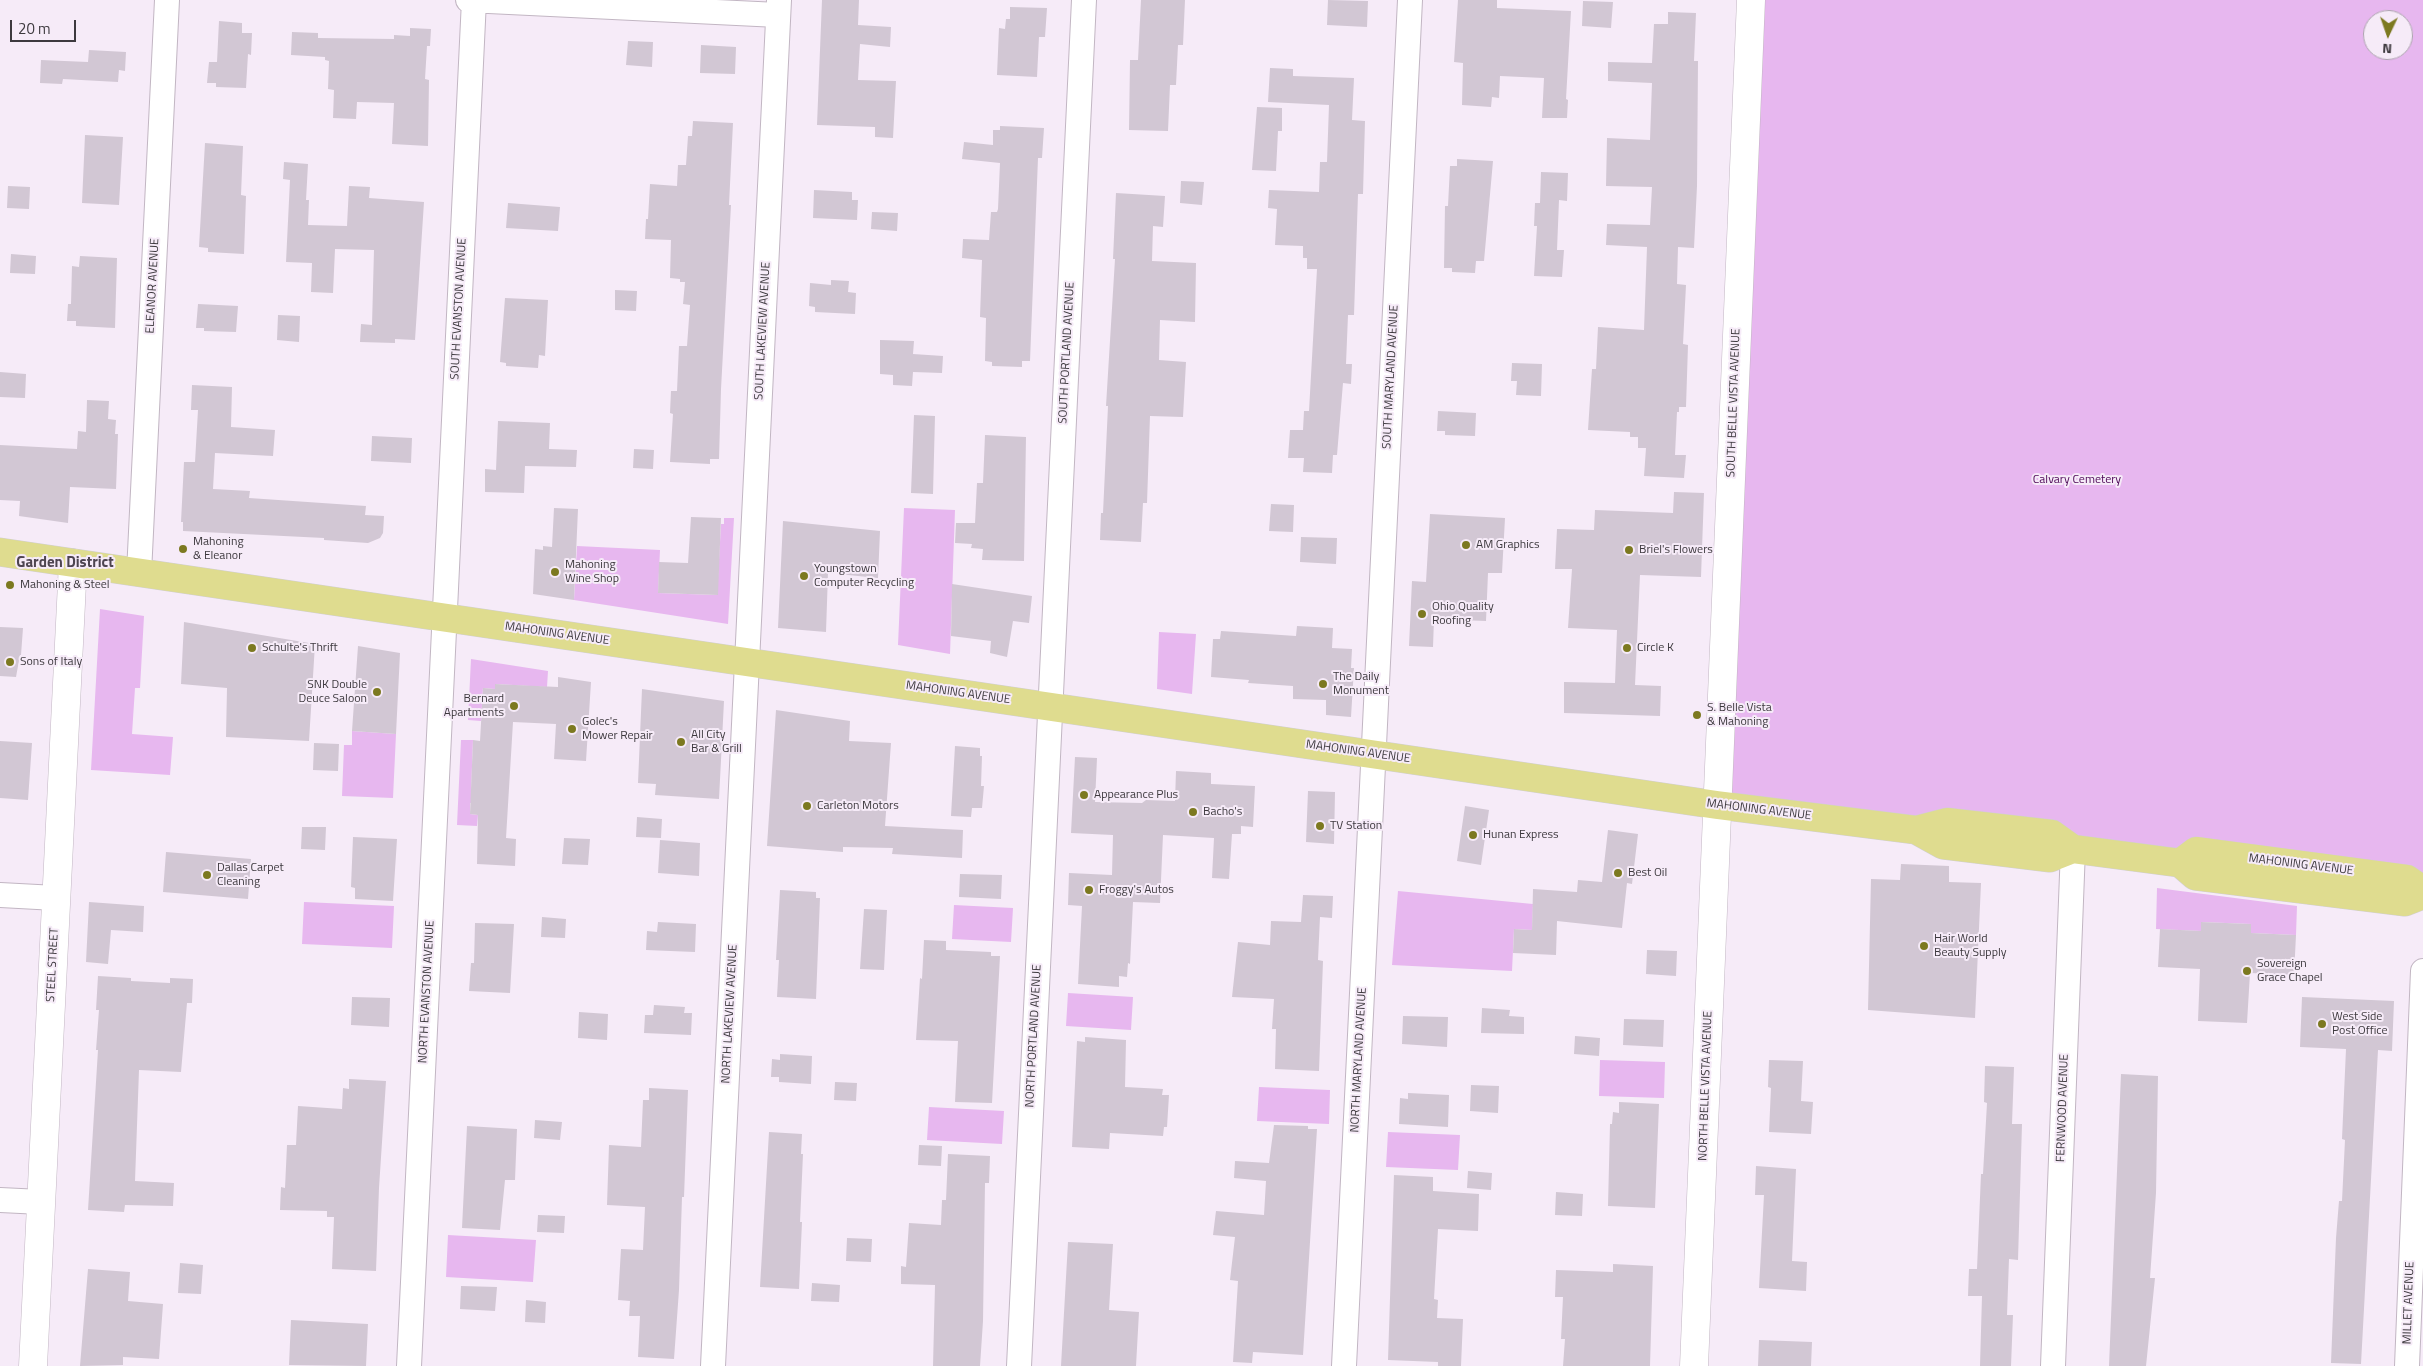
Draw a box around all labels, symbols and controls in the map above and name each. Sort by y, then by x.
scale bar [12,10,79,42]
north arrow [2363,10,2413,60]
text: 20 m [18,17,51,40]
text: N [2382,39,2393,60]
street label: ELEANOR AVENUE [143,238,163,334]
street label: SOUTH EVANSTON AVENUE [448,238,470,380]
street label: SOUTH LAKEVIEW AVENUE [752,262,774,400]
street label: SOUTH PORTLAND AVENUE [1056,282,1078,424]
street label: SOUTH MARYLAND AVENUE [1380,305,1402,449]
street label: SOUTH BELLE VISTA AVENUE [1724,328,1744,478]
park label: Calvary Cemetery [2033,473,2121,487]
place label: Mahoning & Eleanor [193,535,244,563]
place label: AM Graphics [1476,538,1540,552]
marker: AM Graphics [1460,539,1472,551]
marker: Mahoning & Eleanor [177,543,189,555]
place label: Briel's Flowers [1639,543,1713,557]
marker: Briel's Flowers [1623,544,1635,556]
district label: Garden District [16,554,114,572]
place label: Mahoning Wine Shop [565,558,619,586]
place label: Youngstown Computer Recycling [814,562,914,590]
marker: Mahoning Wine Shop [549,566,561,578]
marker: Youngstown Computer Recycling [798,570,810,582]
place label: Mahoning & Steel [20,578,110,592]
marker: Mahoning & Steel [4,579,16,591]
place label: Ohio Quality Roofing [1432,600,1494,628]
marker: Ohio Quality Roofing [1416,608,1428,620]
street label: MAHONING AVENUE [504,620,610,648]
place label: Schulte's Thrift [262,641,338,655]
place label: Circle K [1637,641,1674,655]
marker: Schulte's Thrift [246,642,258,654]
marker: Circle K [1621,642,1633,654]
place label: Sons of Italy [20,655,82,669]
marker: Sons of Italy [4,656,16,668]
place label: The Daily Monument [1333,670,1389,698]
place label: SNK Double Deuce Saloon [299,678,367,706]
marker: The Daily Monument [1317,678,1329,690]
street label: MAHONING AVENUE [905,679,1011,707]
marker: SNK Double Deuce Saloon [371,686,383,698]
place label: Bernard Apartments [444,692,504,720]
marker: Bernard Apartments [508,700,520,712]
place label: S. Belle Vista & Mahoning [1707,701,1772,729]
marker: S. Belle Vista & Mahoning [1691,709,1703,721]
place label: Golec's Mower Repair [582,715,653,743]
marker: Golec's Mower Repair [566,723,578,735]
place label: All City Bar & Grill [691,728,742,756]
marker: All City Bar & Grill [675,736,687,748]
street label: MAHONING AVENUE [1305,738,1411,766]
place label: Appearance Plus [1094,788,1178,802]
marker: Appearance Plus [1078,789,1090,801]
street label: MAHONING AVENUE [1706,796,1812,824]
place label: Carleton Motors [817,799,899,813]
marker: Carleton Motors [801,800,813,812]
place label: Bacho's [1203,805,1242,819]
marker: Bacho's [1187,806,1199,818]
place label: TV Station [1330,819,1382,833]
marker: TV Station [1314,820,1326,832]
place label: Hunan Express [1483,828,1559,842]
marker: Hunan Express [1467,829,1479,841]
street label: MAHONING AVENUE [2248,851,2354,879]
place label: Dallas Carpet Cleaning [217,861,284,889]
place label: Best Oil [1628,866,1667,880]
marker: Best Oil [1612,867,1624,879]
marker: Dallas Carpet Cleaning [201,869,213,881]
place label: Froggy's Autos [1099,883,1174,897]
marker: Froggy's Autos [1083,884,1095,896]
street label: NORTH EVANSTON AVENUE [416,920,438,1064]
street label: STEEL STREET [44,928,62,1002]
place label: Hair World Beauty Supply [1934,932,2007,960]
marker: Hair World Beauty Supply [1918,940,1930,952]
street label: NORTH LAKEVIEW AVENUE [719,944,741,1084]
place label: Sovereign Grace Chapel [2257,957,2323,985]
street label: NORTH PORTLAND AVENUE [1023,964,1045,1108]
marker: Sovereign Grace Chapel [2241,965,2253,977]
street label: NORTH MARYLAND AVENUE [1348,987,1370,1133]
place label: West Side Post Office [2332,1010,2388,1038]
street label: NORTH BELLE VISTA AVENUE [1696,1011,1716,1161]
marker: West Side Post Office [2316,1018,2328,1030]
street label: FERNWOOD AVENUE [2054,1054,2072,1162]
street label: MILLET AVENUE [2400,1261,2418,1345]

